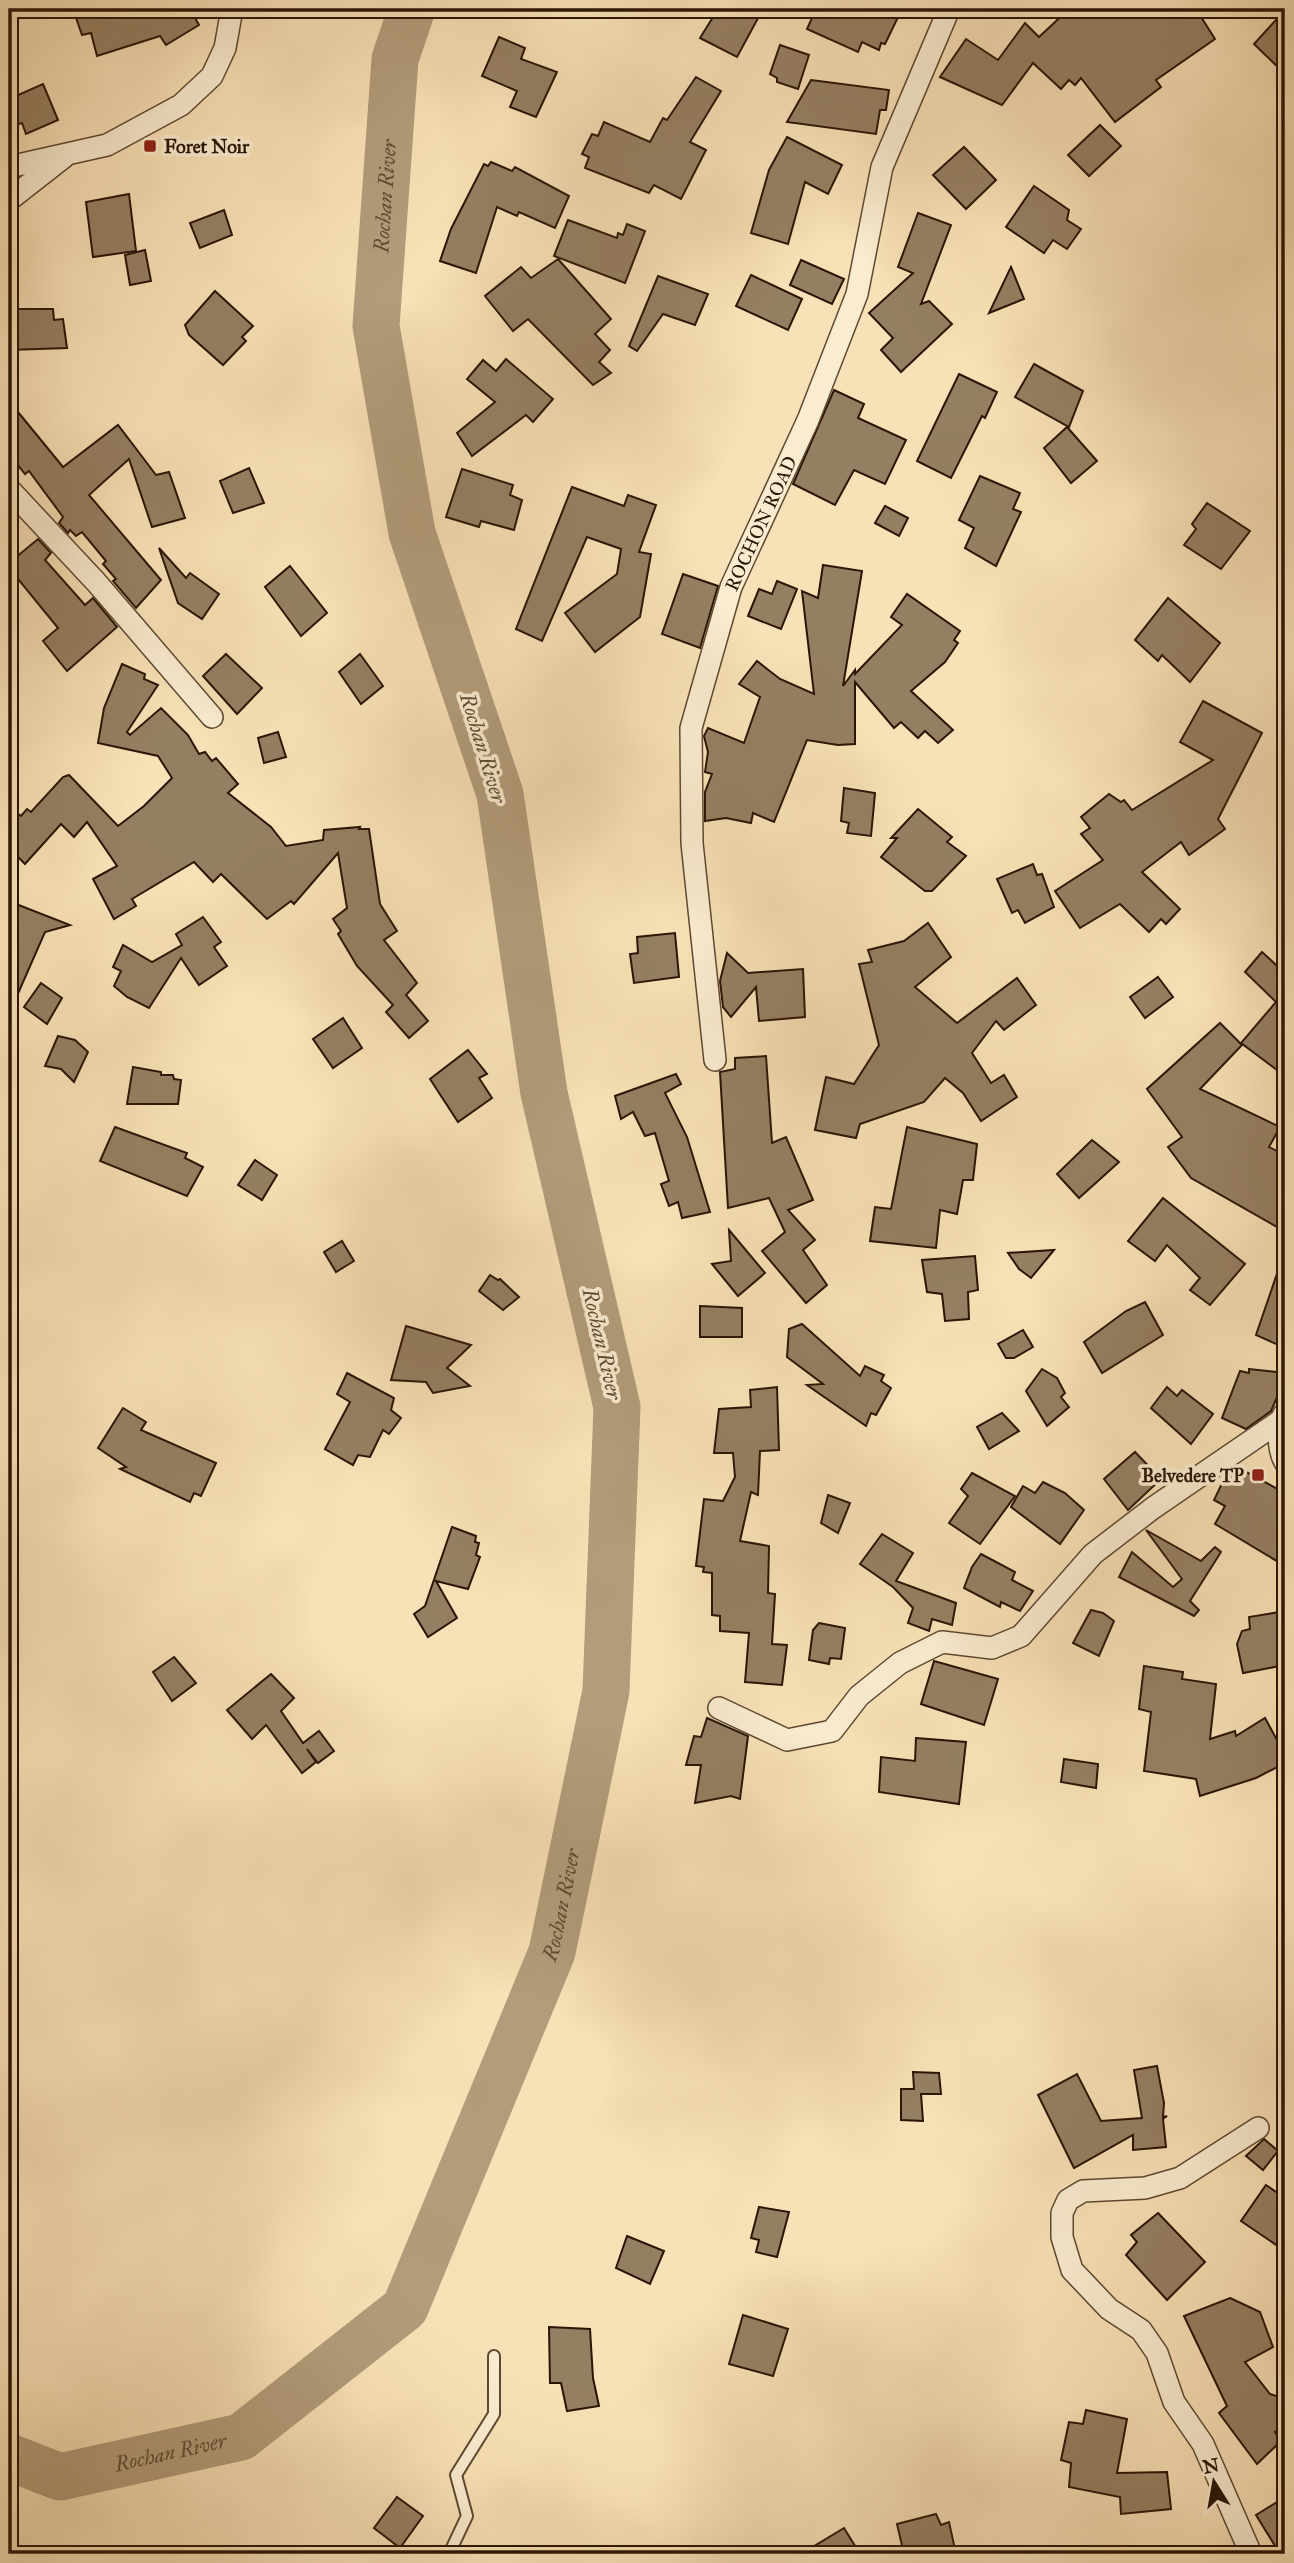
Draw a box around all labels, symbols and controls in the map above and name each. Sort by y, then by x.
place label: Foret Noir [164,135,250,158]
water label: Rochan River [368,137,402,255]
marker: Foret Noir [142,138,158,154]
street label: ROCHON ROAD [719,452,801,594]
water label: Rochan River [454,689,512,807]
water label: Rochan River [576,1285,628,1403]
place label: Belvedere TP [1141,1464,1244,1487]
marker: Belvedere TP [1250,1467,1266,1483]
water label: Rochan River [536,1846,586,1966]
water label: Rochan River [111,2427,230,2478]
north arrow [1178,2448,1248,2518]
text: N [1201,2453,1221,2479]

